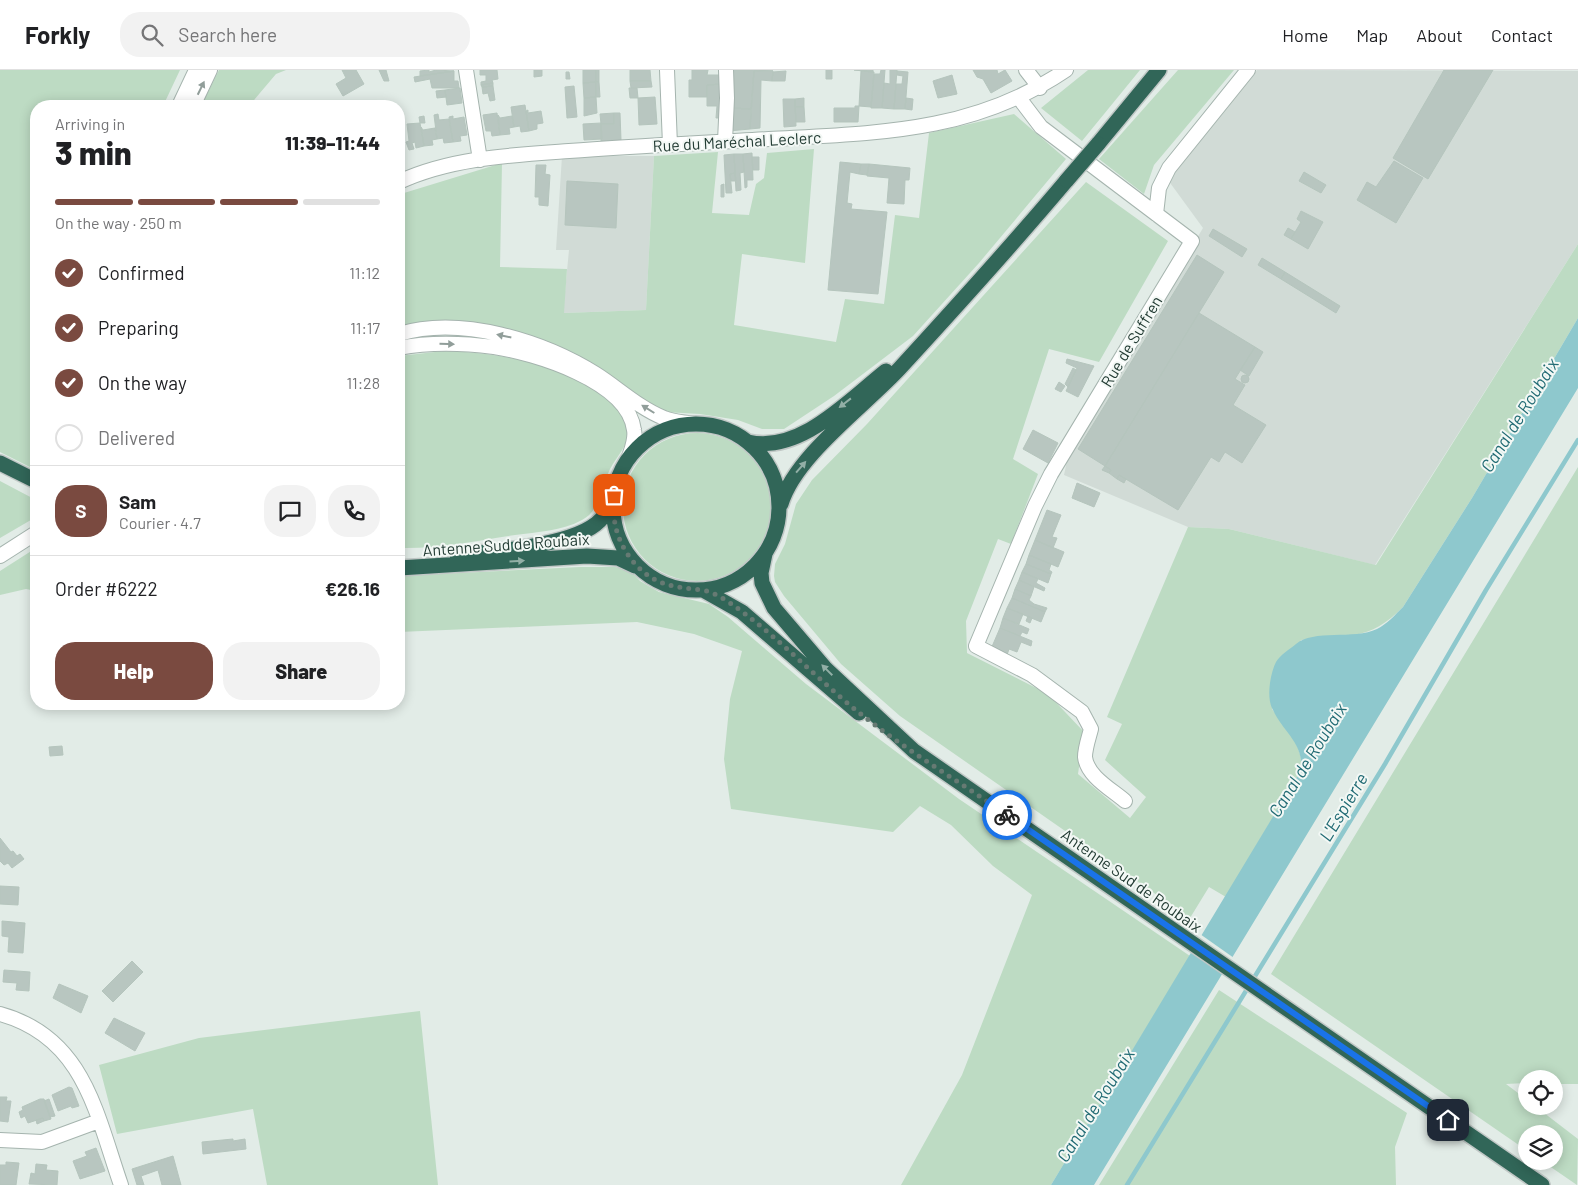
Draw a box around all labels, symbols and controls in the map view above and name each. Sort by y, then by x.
search box [120,12,470,57]
text: Forkly [25,20,90,49]
icon: search [138,21,166,49]
text: Search here [178,23,277,46]
text: Home [1282,24,1328,46]
text: Map [1356,24,1388,46]
text: About [1416,24,1463,46]
text: Contact [1491,24,1553,46]
one-way arrow [198,81,206,95]
text: Arriving in [55,114,125,133]
street label: Rue du Maréchal Leclerc [652,127,822,155]
text: 11:39–11:44 [285,131,380,154]
text: 3 min [55,133,132,171]
text: On the way · 250 m [55,213,182,232]
icon: check [55,259,83,287]
text: Confirmed [98,261,185,284]
text: 11:12 [349,263,380,282]
street label: Rue de Suffren [1096,292,1166,390]
icon: check [55,314,83,342]
text: Preparing [98,316,179,339]
text: 11:17 [350,318,380,337]
one-way arrow [497,332,512,340]
one-way arrow [439,340,455,348]
water label: Canal de Roubaix [1475,353,1563,476]
icon: check [55,369,83,397]
text: On the way [98,371,187,394]
text: 11:28 [346,373,380,392]
one-way arrow [839,398,852,409]
one-way arrow [641,404,655,414]
text: Delivered [98,426,175,449]
one-way arrow [795,461,806,474]
pin [593,474,635,516]
icon: bag [600,481,628,509]
button: chat [264,485,316,537]
button: phone [328,485,380,537]
text: Sam [119,490,156,513]
text: S [75,499,87,522]
text: Courier · 4.7 [119,513,201,532]
street label: Antenne Sud de Roubaix [422,529,590,559]
one-way arrow [510,557,526,565]
text: Order #6222 [55,577,158,600]
text: €26.16 [325,577,380,600]
button: Help [55,642,213,700]
button: Share [223,642,380,700]
one-way arrow [821,664,833,676]
water label: Canal de Roubaix [1263,698,1351,821]
water label: L'Espierre [1314,769,1372,845]
courier [982,790,1032,840]
icon: bike [993,801,1021,829]
street label: Antenne Sud de Roubaix [1058,824,1206,936]
water label: Canal de Roubaix [1051,1043,1139,1166]
map controls [1518,1070,1563,1170]
button: locate [1518,1070,1563,1115]
pin [1427,1099,1469,1141]
icon: home [1434,1106,1462,1134]
button: layers [1518,1125,1563,1170]

